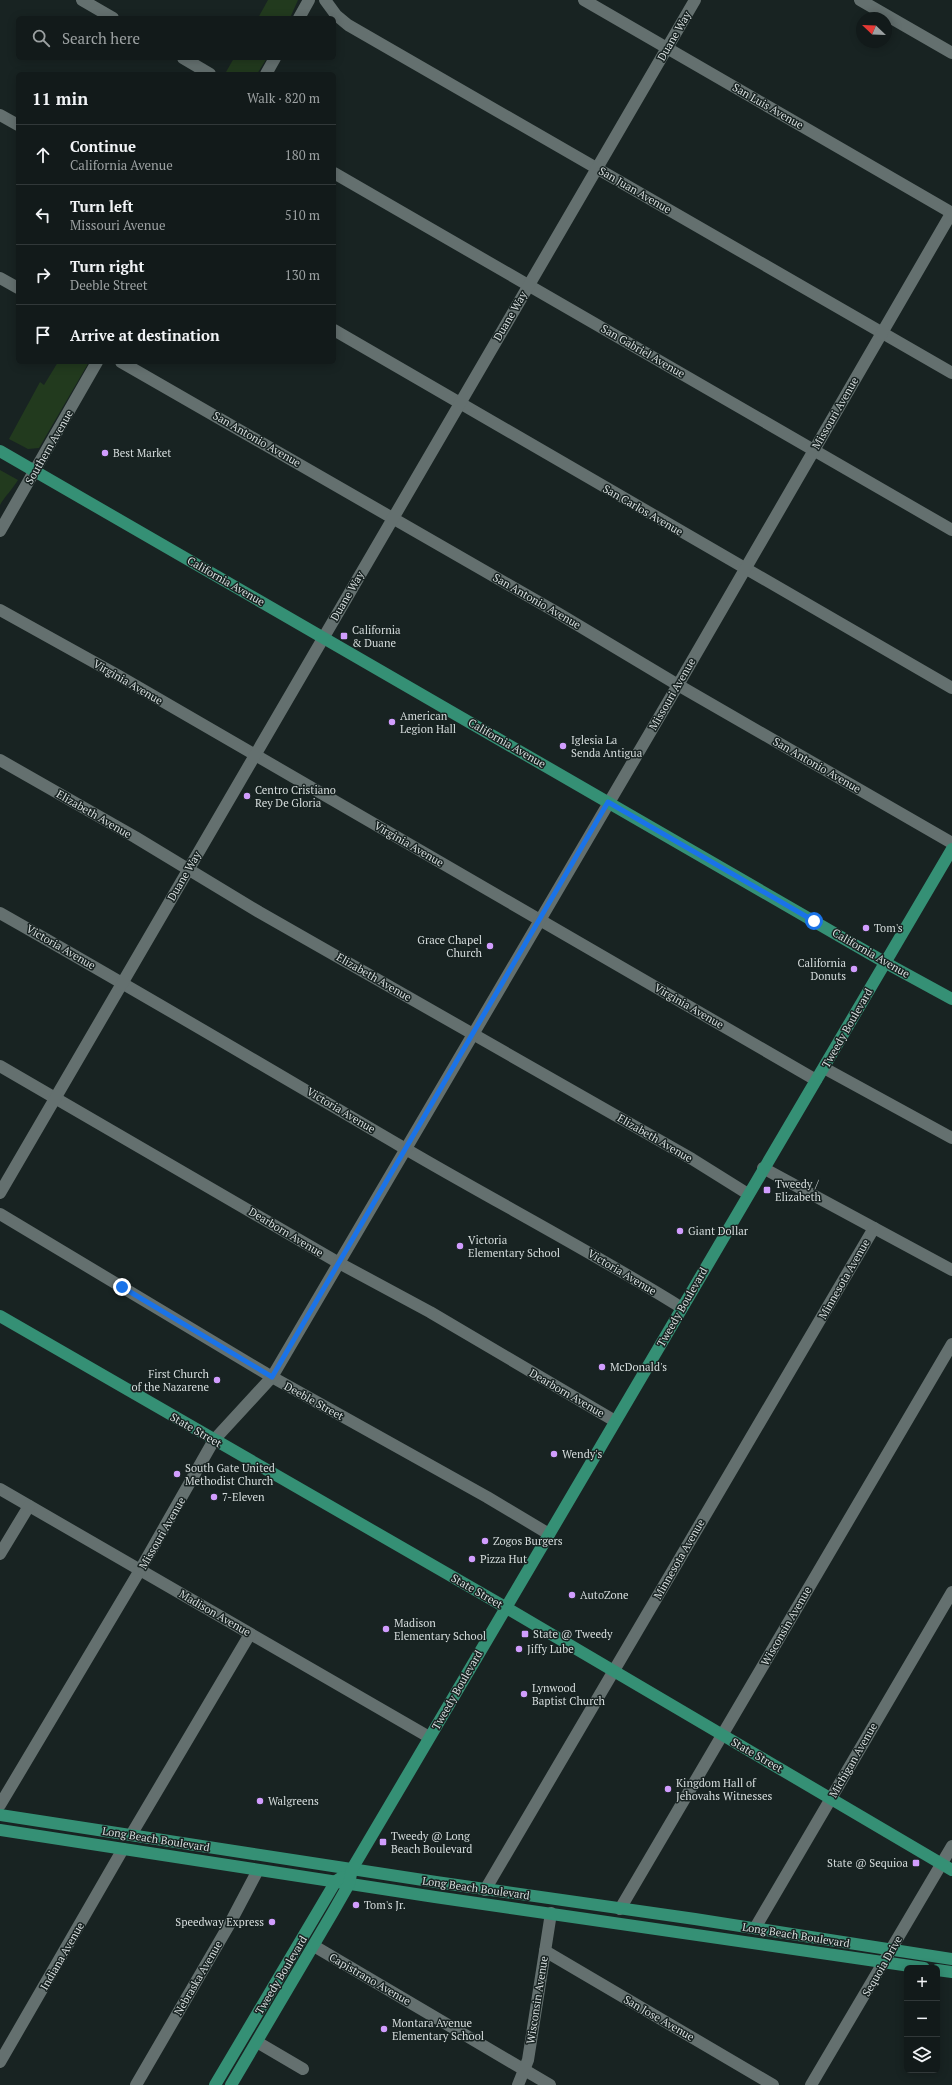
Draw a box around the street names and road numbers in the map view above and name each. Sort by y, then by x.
street label: Duane Way [654,8,694,63]
street label: San Luis Avenue [730,80,806,132]
street label: San Juan Avenue [596,164,674,217]
street label: Duane Way [490,288,530,343]
street label: San Gabriel Avenue [599,321,688,381]
street label: Missouri Avenue [809,374,861,451]
street label: Southern Avenue [22,407,76,487]
street label: San Antonio Avenue [211,408,304,470]
street label: San Carlos Avenue [600,481,686,539]
street label: California Avenue [185,553,268,609]
street label: Duane Way [327,568,367,623]
street label: San Antonio Avenue [491,570,584,632]
street label: Missouri Avenue [646,655,698,732]
street label: Virginia Avenue [91,656,166,708]
street label: California Avenue [466,715,549,771]
street label: San Antonio Avenue [771,734,864,796]
street label: Elizabeth Avenue [54,787,134,841]
street label: Virginia Avenue [372,818,447,870]
street label: Duane Way [164,848,204,903]
street label: Victoria Avenue [24,922,99,973]
street label: California Avenue [830,925,913,981]
street label: Elizabeth Avenue [334,950,414,1004]
street label: Virginia Avenue [652,980,727,1032]
street label: Tweedy Boulevard [819,986,875,1070]
street label: Victoria Avenue [304,1084,378,1136]
street label: Elizabeth Avenue [615,1111,695,1165]
street label: Dearborn Avenue [246,1204,326,1260]
street label: Minnesota Avenue [815,1236,873,1322]
street label: Victoria Avenue [585,1246,659,1298]
street label: Tweedy Boulevard [654,1265,710,1349]
street label: Dearborn Avenue [527,1366,607,1420]
street label: Deeble Street [282,1379,346,1423]
street label: State Street [168,1410,224,1450]
street label: Missouri Avenue [136,1494,188,1571]
street label: Minnesota Avenue [650,1516,708,1602]
street label: State Street [449,1571,505,1611]
street label: Wisconsin Avenue [758,1584,815,1668]
street label: Madison Avenue [177,1587,254,1639]
street label: Tweedy Boulevard [429,1648,485,1732]
street label: Michigan Avenue [826,1720,880,1800]
street label: State Street [729,1735,785,1775]
street label: Long Beach Boulevard [101,1824,211,1854]
street label: Long Beach Boulevard [421,1874,531,1902]
street label: Indiana Avenue [37,1919,87,1992]
street label: Long Beach Boulevard [741,1920,851,1950]
street label: Tweedy Boulevard [252,1933,310,2017]
street label: Sequoia Drive [859,1933,905,1999]
street label: Nebraska Avenue [171,1938,225,2018]
street label: Capistrano Avenue [327,1950,414,2008]
street label: Wisconsin Avenue [523,1955,551,2045]
street label: San Jose Avenue [621,1992,697,2044]

